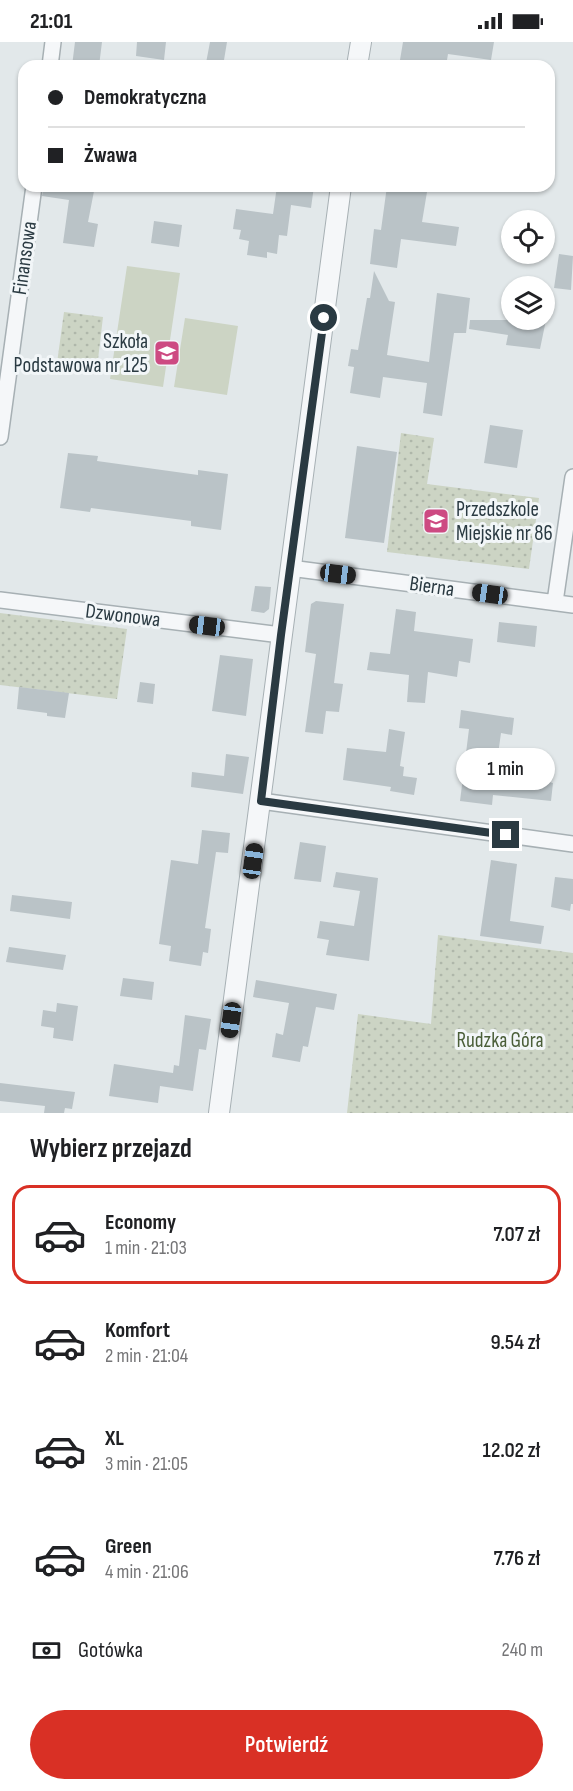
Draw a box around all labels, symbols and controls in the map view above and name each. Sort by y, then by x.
text: 21:01 [30,8,72,35]
text: Demokratyczna [84,84,207,111]
text: Żwawa [84,142,137,169]
map controls [501,210,555,330]
button: locate [501,210,555,264]
street label: Finansowa [7,220,42,296]
button: layers [501,276,555,330]
route start [310,304,337,331]
place label: Szkoła Podstawowa nr 125 [14,329,148,378]
school or university icon: Szkoła Podstawowa nr 125 [152,338,182,368]
place label: Przedszkole Miejskie nr 86 [456,497,553,546]
school or university icon: Przedszkole Miejskie nr 86 [421,506,451,536]
car [319,563,357,585]
street label: Bierna [408,571,456,602]
car [471,583,509,605]
street label: Dzwonowa [84,598,162,632]
car [188,615,226,637]
callout: 1 min [456,748,556,790]
text: 1 min [487,757,524,781]
route end [492,821,519,848]
car [242,842,264,880]
car [220,1001,242,1039]
park label: Rudzka Góra [456,1028,544,1053]
text: Wybierz przejazd [30,1133,192,1165]
icon: car [33,1208,87,1262]
text: Economy [105,1209,176,1236]
text: 7.07 zł [493,1221,540,1248]
text: 1 min · 21:03 [105,1236,187,1260]
icon: car [33,1316,87,1370]
text: Komfort [105,1317,170,1344]
text: 9.54 zł [490,1329,540,1356]
text: 2 min · 21:04 [105,1344,188,1368]
icon: car [33,1424,87,1478]
text: XL [105,1425,124,1452]
text: 12.02 zł [482,1437,540,1464]
text: 3 min · 21:05 [105,1452,188,1476]
icon: car [33,1532,87,1586]
text: Green [105,1533,152,1560]
text: 7.76 zł [494,1545,540,1572]
text: 4 min · 21:06 [105,1560,189,1584]
icon: cash [30,1634,63,1667]
text: Gotówka [78,1637,143,1664]
text: 240 m [502,1638,543,1662]
button: Potwierdź [30,1710,543,1779]

